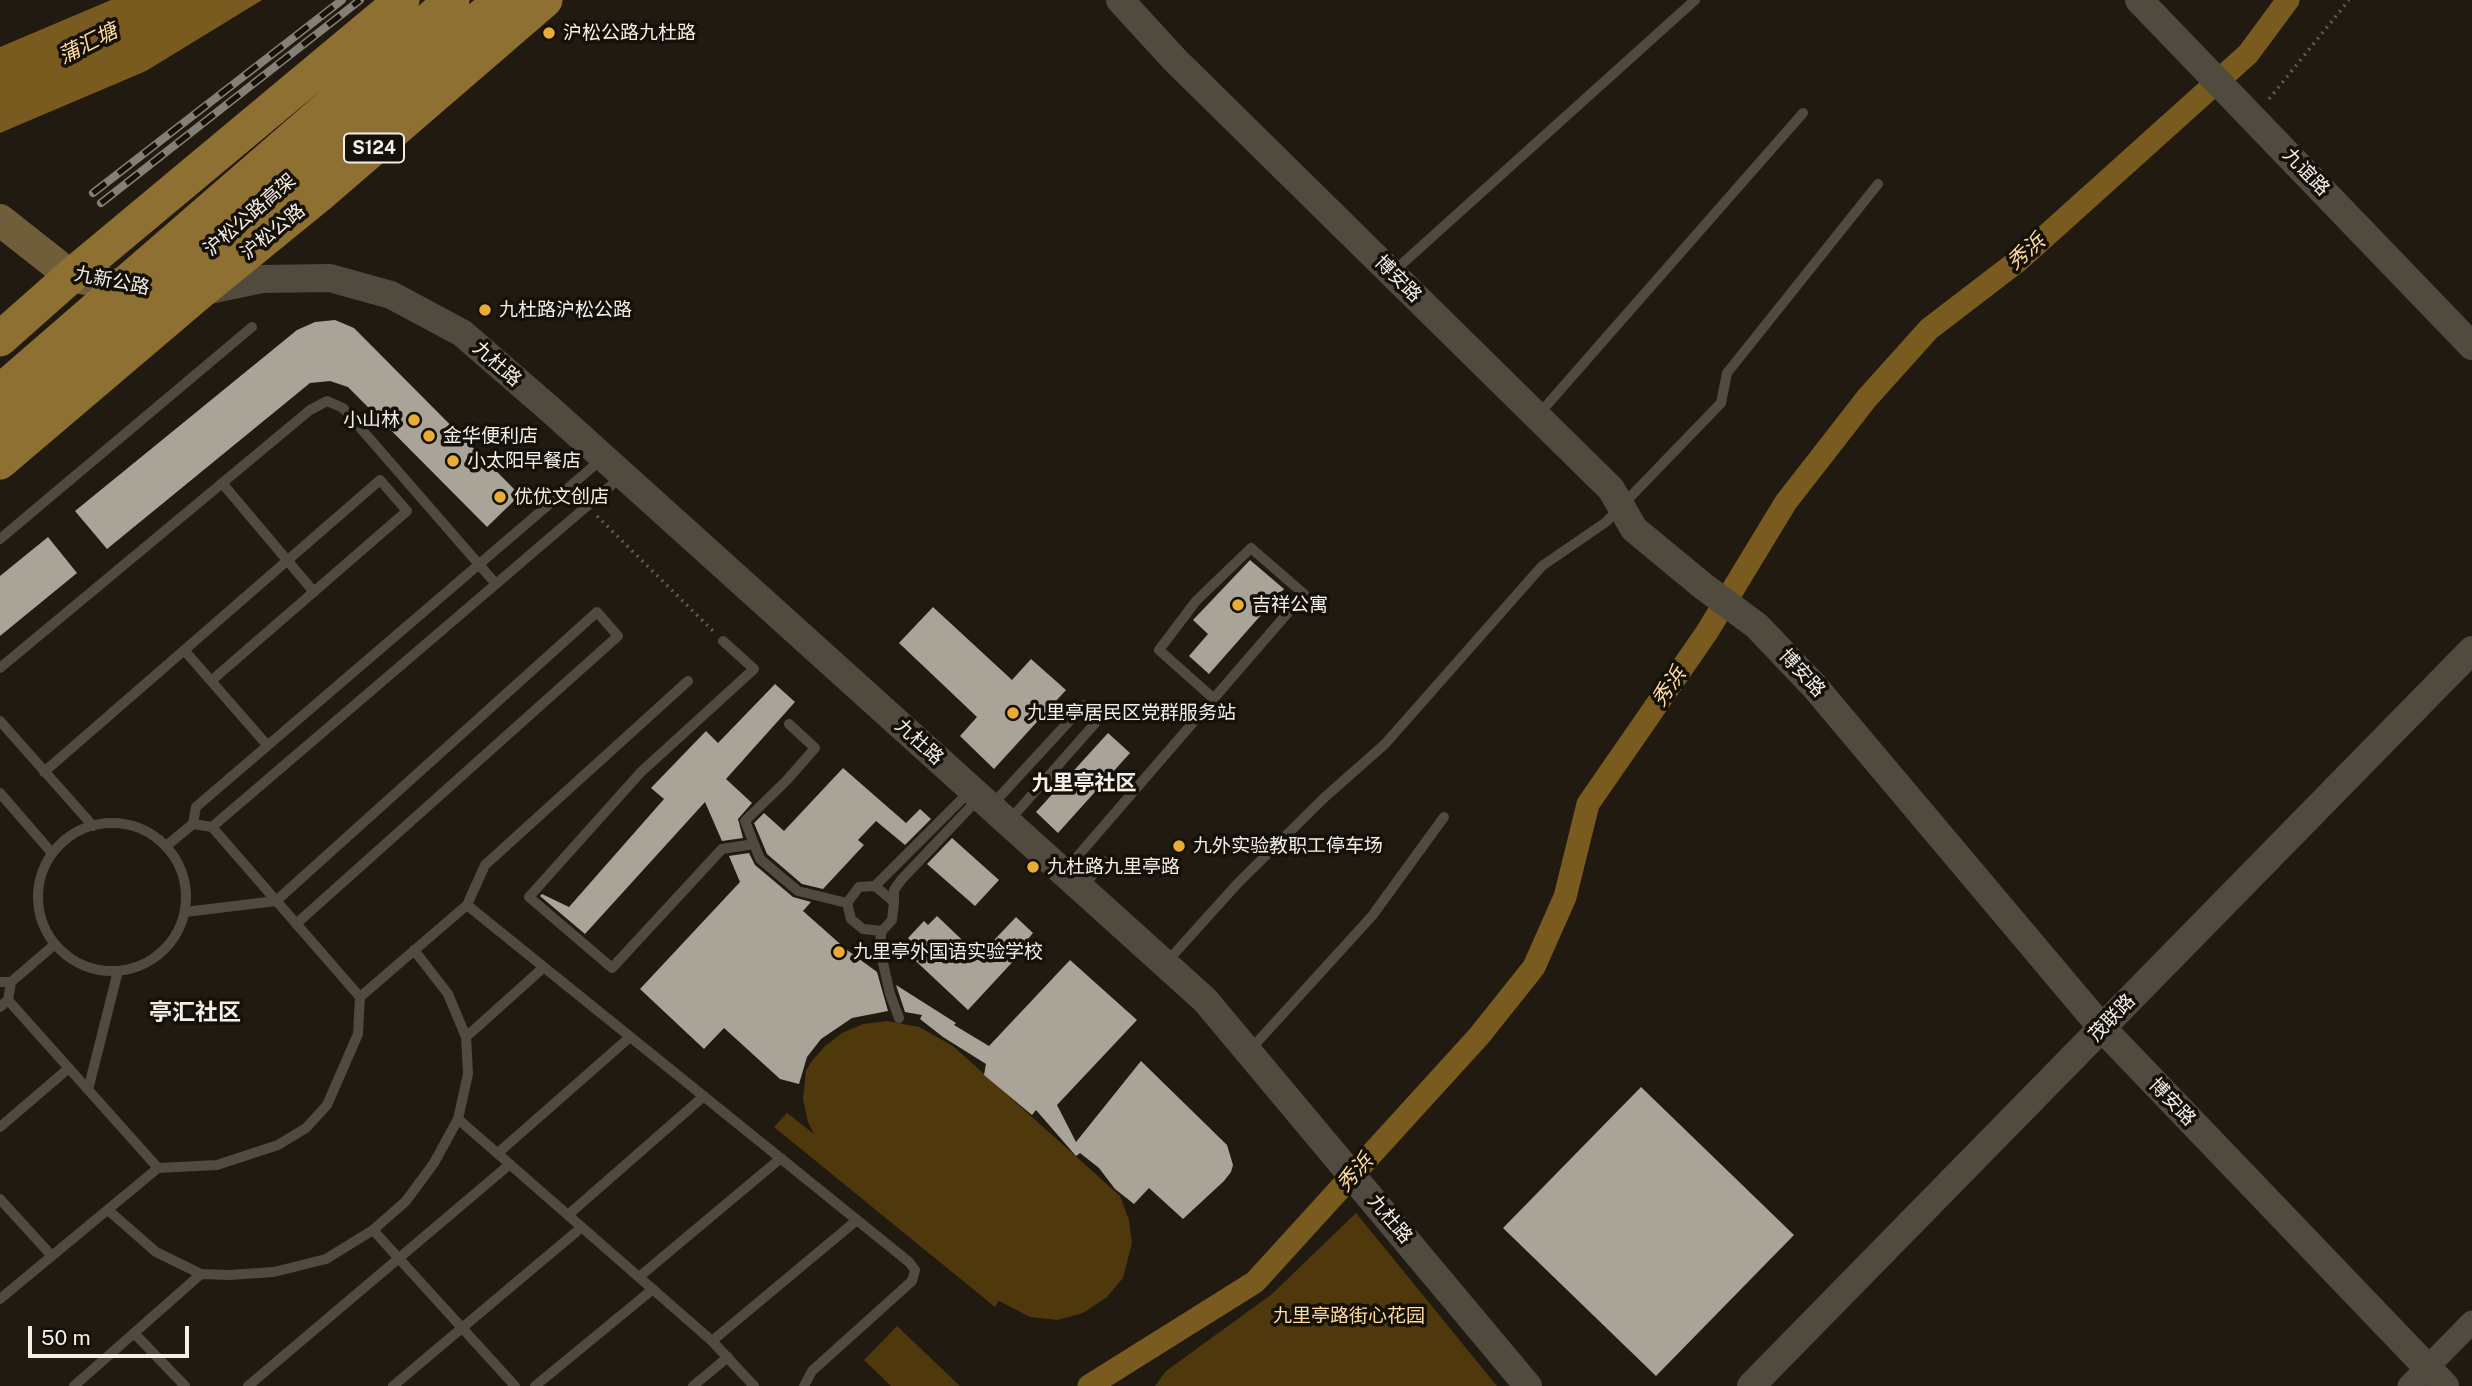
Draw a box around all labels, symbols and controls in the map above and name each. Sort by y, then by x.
water label: 蒲汇塘 [54,18,122,70]
place label: 沪松公路九杜路 [563,22,696,44]
marker: 沪松公路九杜路 [541,25,557,41]
road number: S124 [344,134,404,162]
street label: 九谊路 [2278,144,2334,200]
street label: 沪松公路高架 [200,169,300,261]
street label: 沪松公路 [236,199,310,265]
water label: 秀浜 [2002,229,2050,275]
street label: 博安路 [1370,251,1426,307]
street label: 九新公路 [73,263,151,299]
place label: 九杜路沪松公路 [499,299,632,321]
marker: 九杜路沪松公路 [477,302,493,318]
street label: 九杜路 [468,337,526,391]
place label: 小山林 [343,409,400,431]
marker: 小山林 [406,412,422,428]
place label: 金华便利店 [443,425,538,447]
marker: 金华便利店 [421,428,437,444]
place label: 小太阳早餐店 [467,450,581,472]
marker: 小太阳早餐店 [445,453,461,469]
place label: 优优文创店 [514,486,609,508]
marker: 优优文创店 [492,489,508,505]
place label: 吉祥公寓 [1252,594,1328,616]
marker: 吉祥公寓 [1230,597,1246,613]
street label: 博安路 [1774,644,1830,702]
water label: 秀浜 [1647,663,1691,711]
place label: 九里亭居民区党群服务站 [1027,702,1236,724]
marker: 九里亭居民区党群服务站 [1005,705,1021,721]
street label: 九杜路 [890,714,948,770]
district label: 九里亭社区 [1032,771,1136,797]
place label: 九外实验教职工停车场 [1193,835,1383,857]
marker: 九外实验教职工停车场 [1171,838,1187,854]
place label: 九杜路九里亭路 [1047,856,1180,878]
marker: 九杜路九里亭路 [1025,859,1041,875]
place label: 九里亭外国语实验学校 [853,941,1043,963]
marker: 九里亭外国语实验学校 [831,944,847,960]
street label: 茂联路 [2084,990,2140,1046]
district label: 亭汇社区 [149,999,241,1027]
street label: 博安路 [2144,1074,2200,1130]
water label: 秀浜 [1332,1149,1378,1197]
street label: 九杜路 [1363,1190,1417,1248]
park label: 九里亭路街心花园 [1273,1305,1425,1327]
scale bar [32,1312,192,1356]
text: 50 m [41,1325,91,1350]

